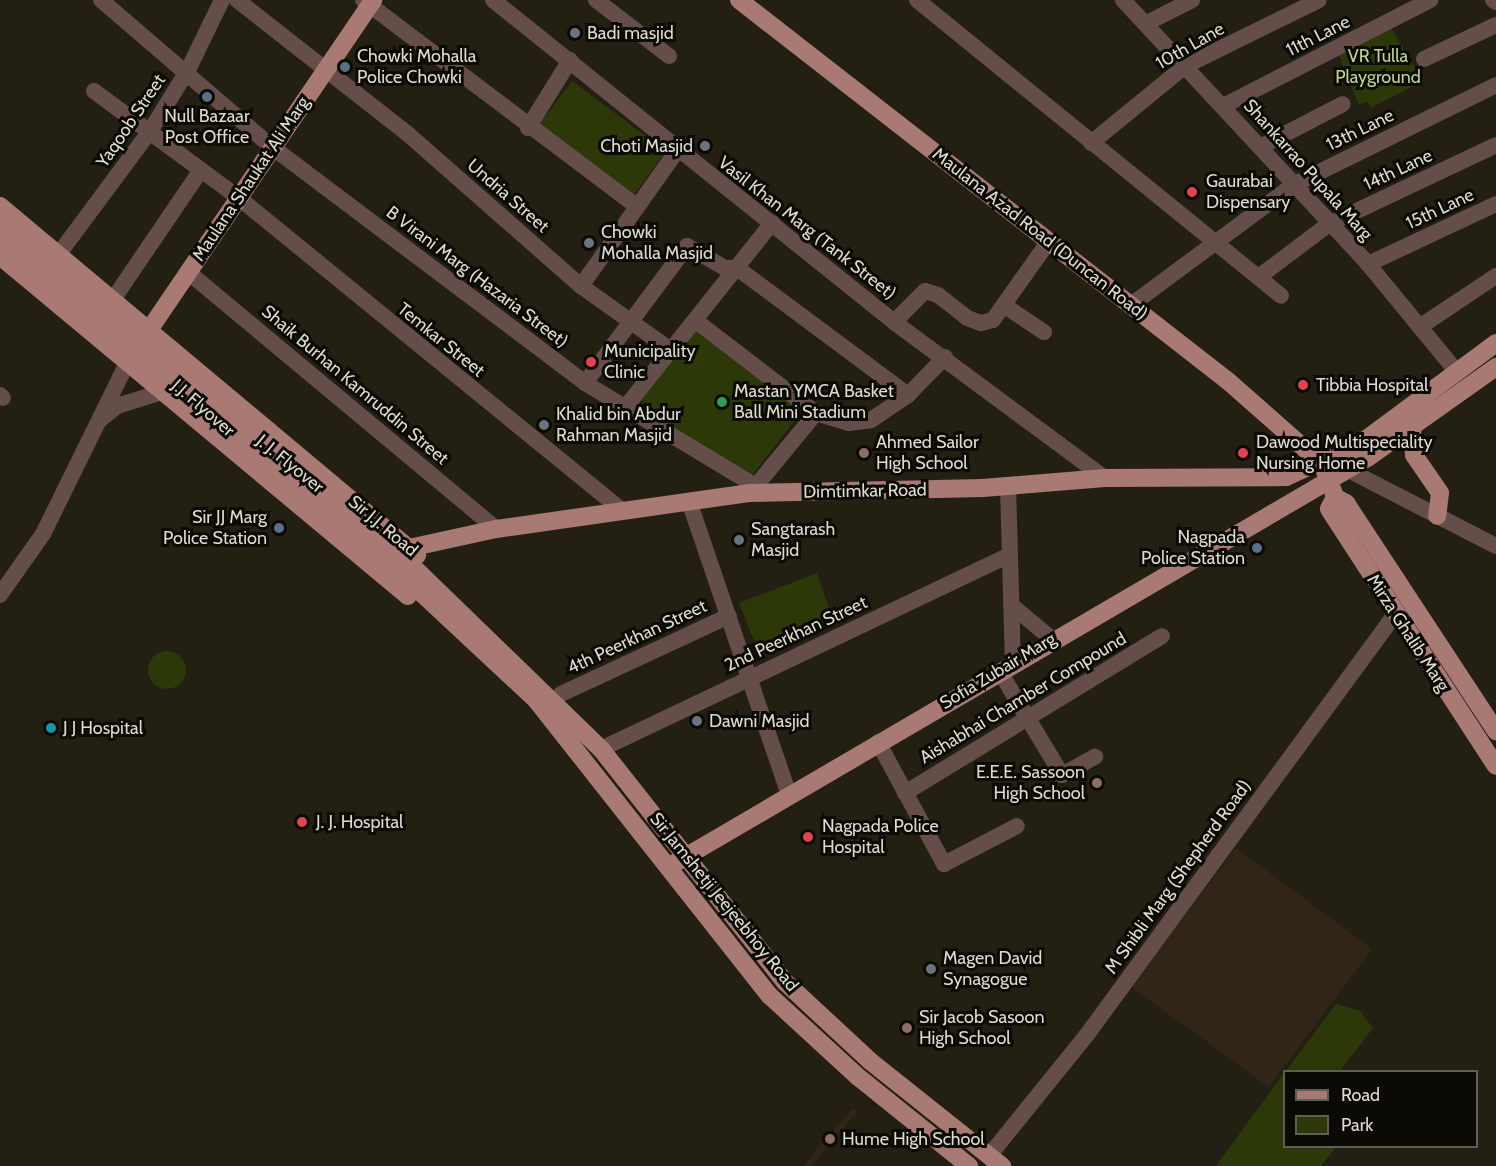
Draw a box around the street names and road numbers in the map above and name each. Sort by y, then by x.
street label: 11th Lane [1283,11,1353,61]
street label: 10th Lane [1152,18,1228,74]
street label: Yaqoob Street [92,70,170,172]
street label: Maulana Shaukat Ali Marg [188,93,314,265]
street label: Shankarrao Pupala Marg [1239,95,1377,245]
street label: 13th Lane [1323,104,1397,156]
street label: Maulana Azad Road (Duncan Road) [928,143,1152,325]
street label: 14th Lane [1360,145,1436,195]
street label: Vasil Khan Marg (Tank Street) [714,152,900,304]
street label: Undria Street [463,155,553,237]
street label: 15th Lane [1403,184,1477,234]
street label: B Virani Marg (Hazaria Street) [382,202,572,352]
street label: Temkar Street [393,298,489,382]
street label: Shaik Burhan Kamruddin Street [257,301,453,469]
street label: J.J. Flyover [167,375,239,441]
street label: J. J. Flyover [252,430,328,498]
street label: Dimtimkar Road [803,479,927,503]
street label: Sir J.J. Road [344,491,422,561]
street label: Mirza Ghalib Marg [1362,570,1454,696]
street label: 2nd Peerkhan Street [721,592,871,676]
street label: 4th Peerkhan Street [564,595,710,679]
street label: Aishabhai Chamber Compound [916,628,1130,768]
street label: Sofia Zubair Marg [936,628,1060,714]
street label: M Shibli Marg (Shepherd Road) [1100,776,1256,978]
street label: Sir Jamshetji Jeejeebhoy Road [645,808,803,996]

